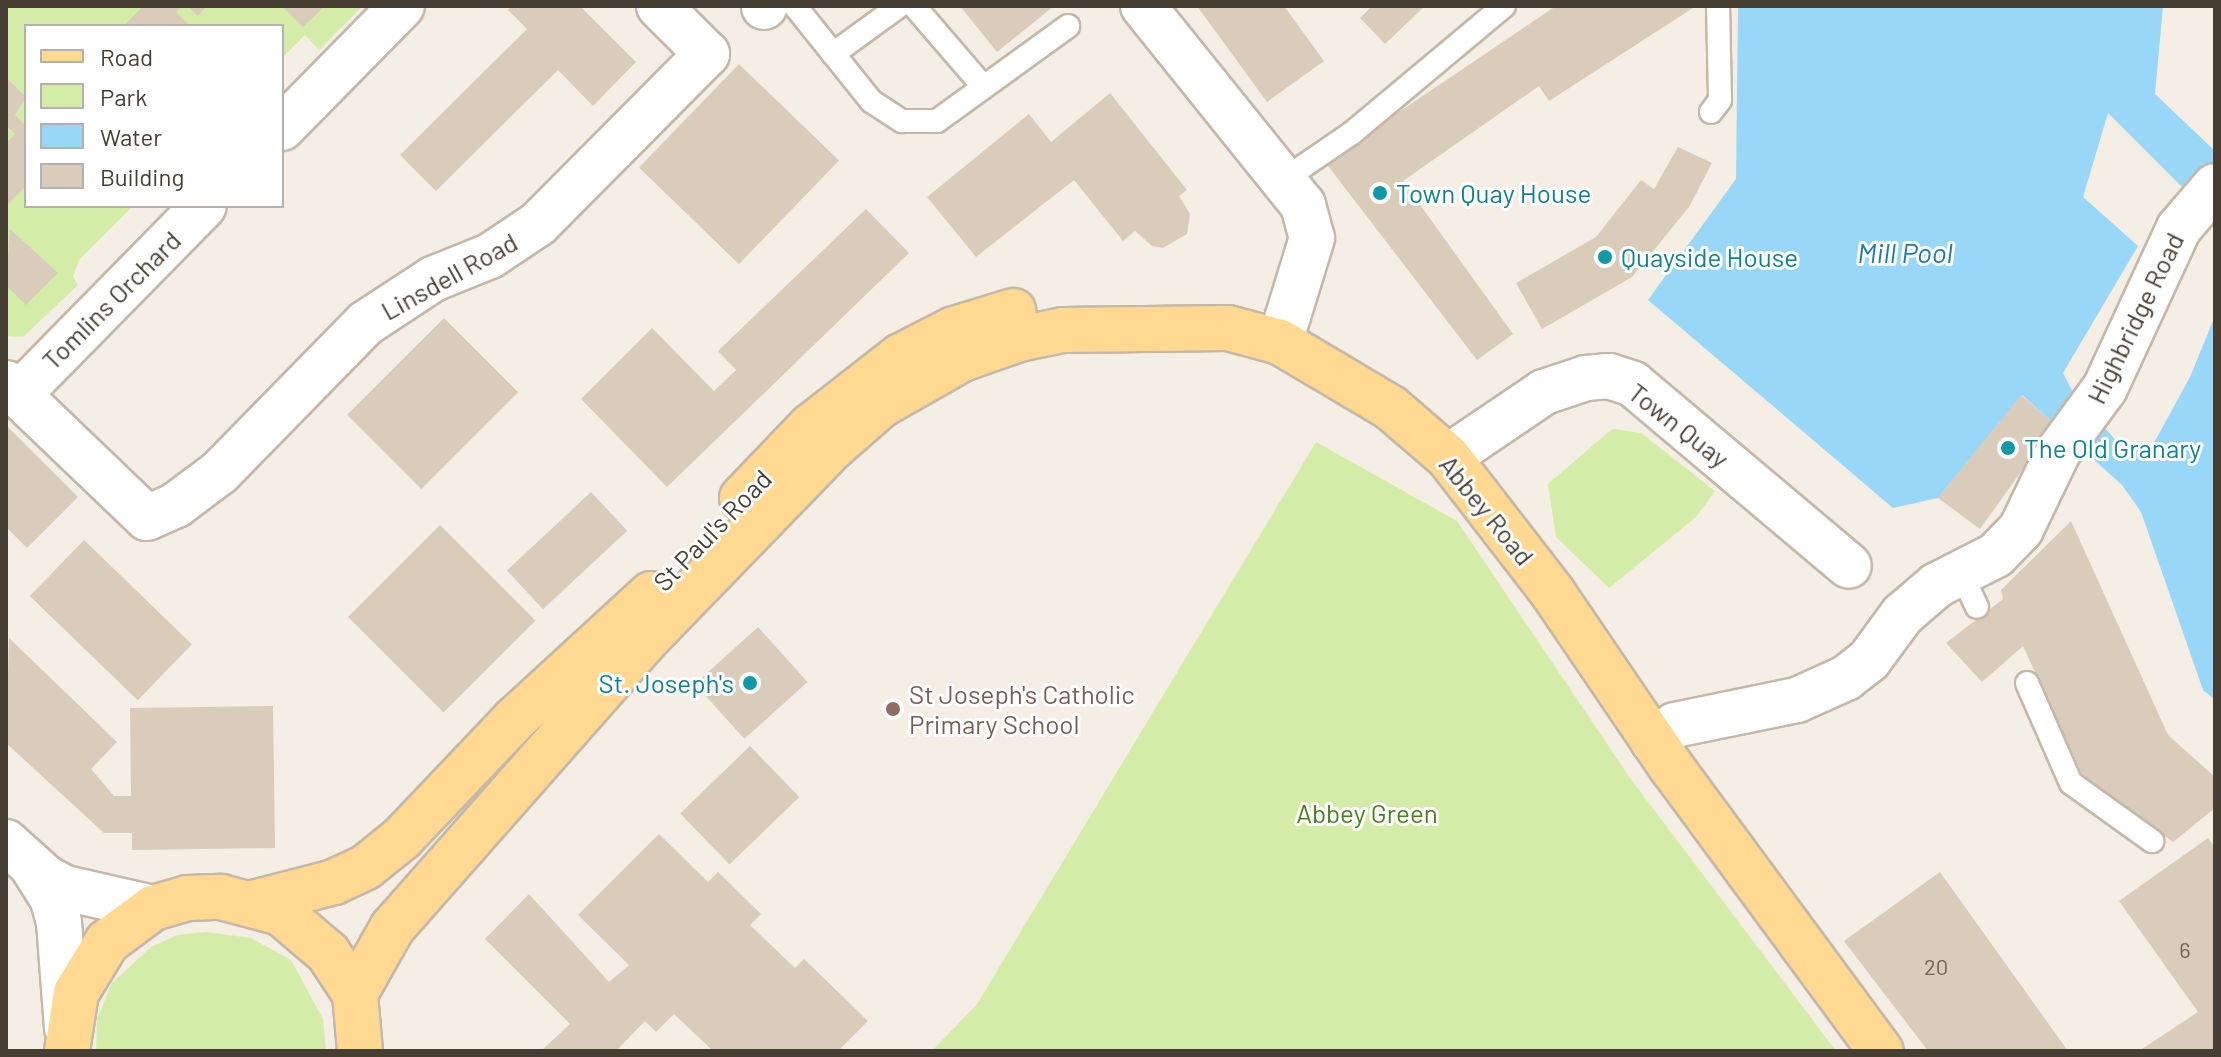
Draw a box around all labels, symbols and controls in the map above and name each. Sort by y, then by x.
legend [24,24,284,208]
text: Road [100,42,153,71]
text: Park [100,82,147,111]
text: Water [100,122,162,151]
text: Building [100,162,184,191]
place label: Town Quay House [1396,177,1591,209]
marker: Town Quay House [1371,184,1389,202]
street label: Tomlins Orchard [35,224,187,376]
street label: Linsdell Road [376,226,522,326]
street label: Highbridge Road [2080,227,2190,409]
water label: Mill Pool [1857,235,1953,269]
place label: Quayside House [1621,241,1798,273]
marker: Quayside House [1596,248,1614,266]
street label: Town Quay [1623,376,1735,474]
place label: The Old Granary [2024,432,2201,464]
marker: The Old Granary [1999,439,2017,457]
street label: Abbey Road [1433,449,1541,571]
street label: St Paul's Road [646,463,778,597]
place label: St. Joseph's [599,667,734,699]
marker: St. Joseph's [741,674,759,692]
place label: St Joseph's Catholic Primary School [909,678,1135,740]
marker: St Joseph's Catholic Primary School [884,700,902,718]
park label: Abbey Green [1296,797,1438,829]
house number: 6 [2179,937,2191,963]
house number: 20 [1924,954,1948,980]

